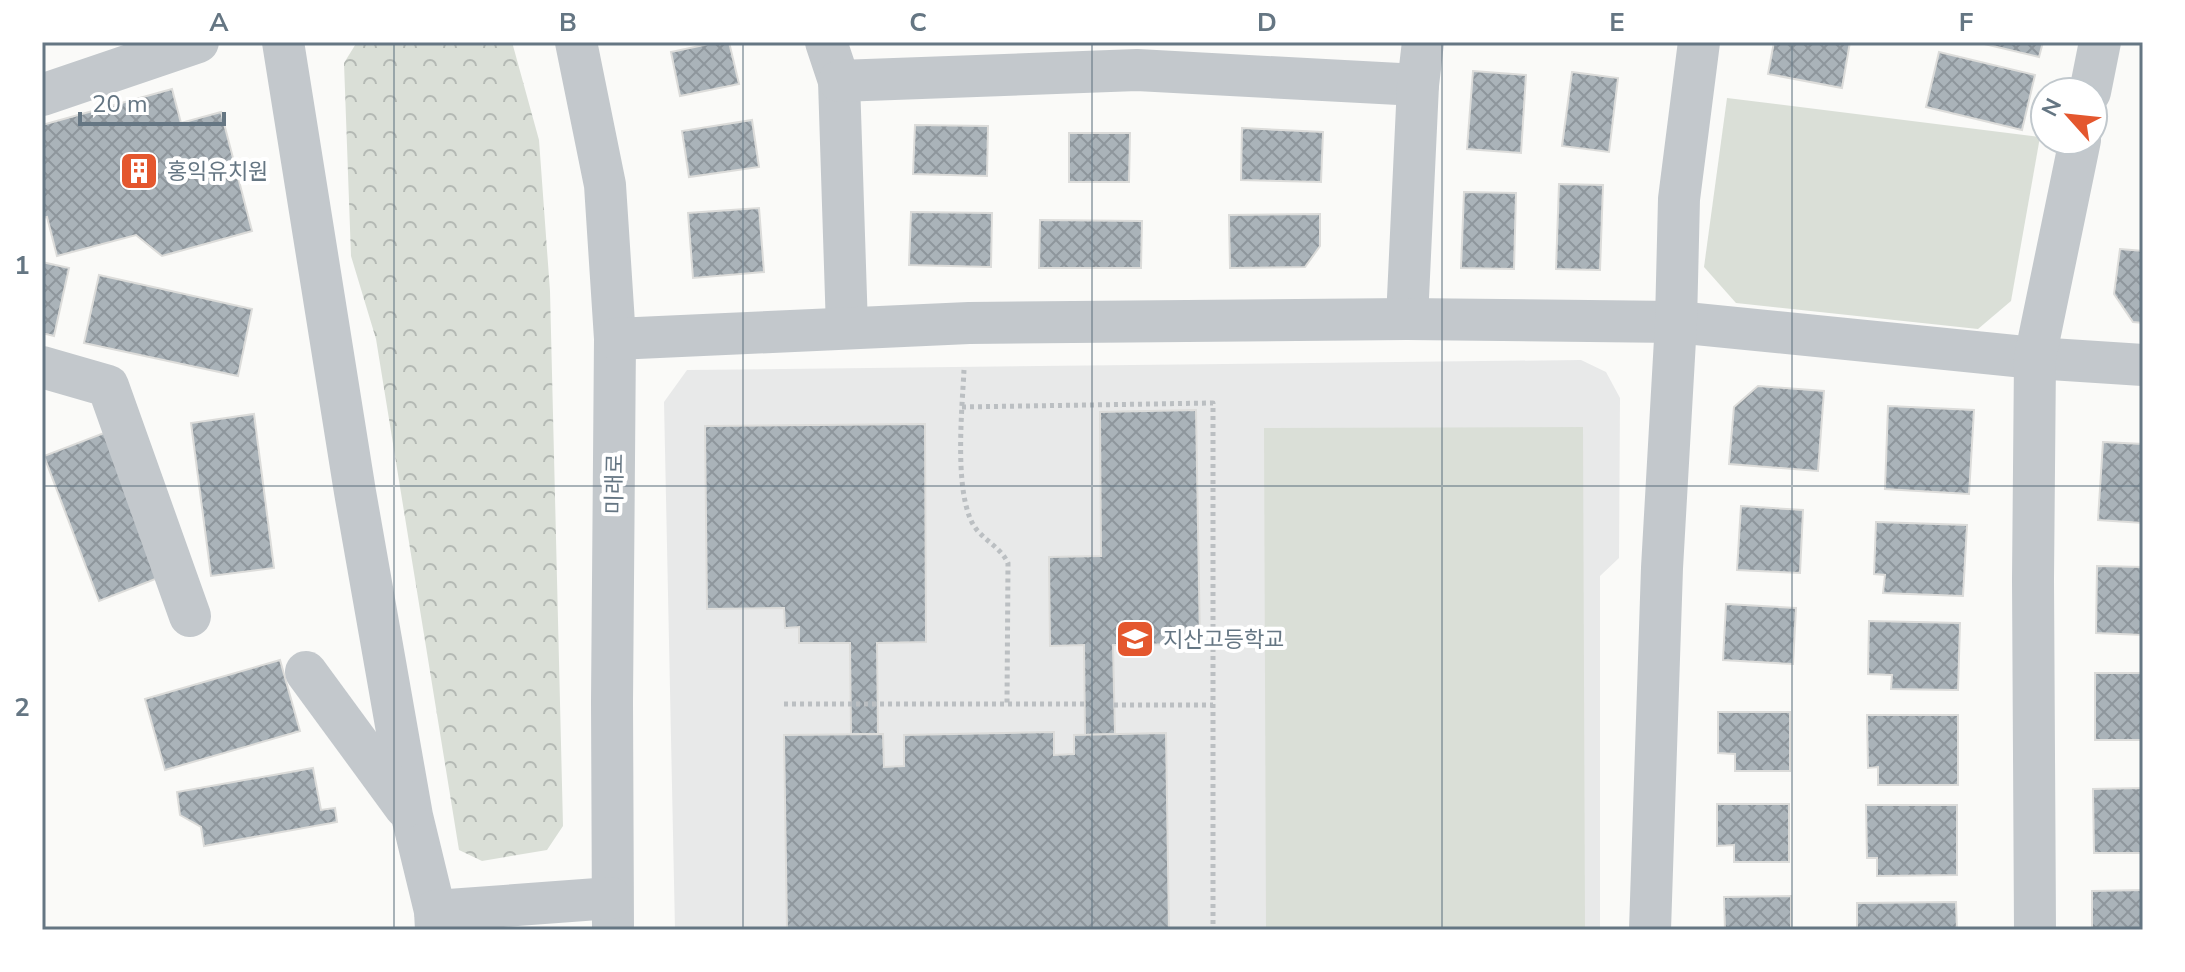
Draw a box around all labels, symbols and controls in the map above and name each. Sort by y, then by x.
text: A [209,5,229,40]
text: B [559,5,577,40]
text: C [909,5,927,40]
text: D [1257,5,1277,40]
text: E [1609,5,1625,40]
text: F [1959,5,1973,40]
scale bar [80,76,224,126]
north arrow [2029,76,2109,156]
text: 20 m [92,88,148,120]
text: N [2035,93,2069,122]
building icon: 홍익유치원 [118,150,160,192]
place label: 홍익유치원 [167,157,268,187]
text: 1 [14,248,30,283]
street label: 미래로 [599,453,631,515]
school or university icon: 지산고등학교 [1114,618,1156,660]
place label: 지산고등학교 [1163,625,1284,655]
text: 2 [14,690,30,725]

